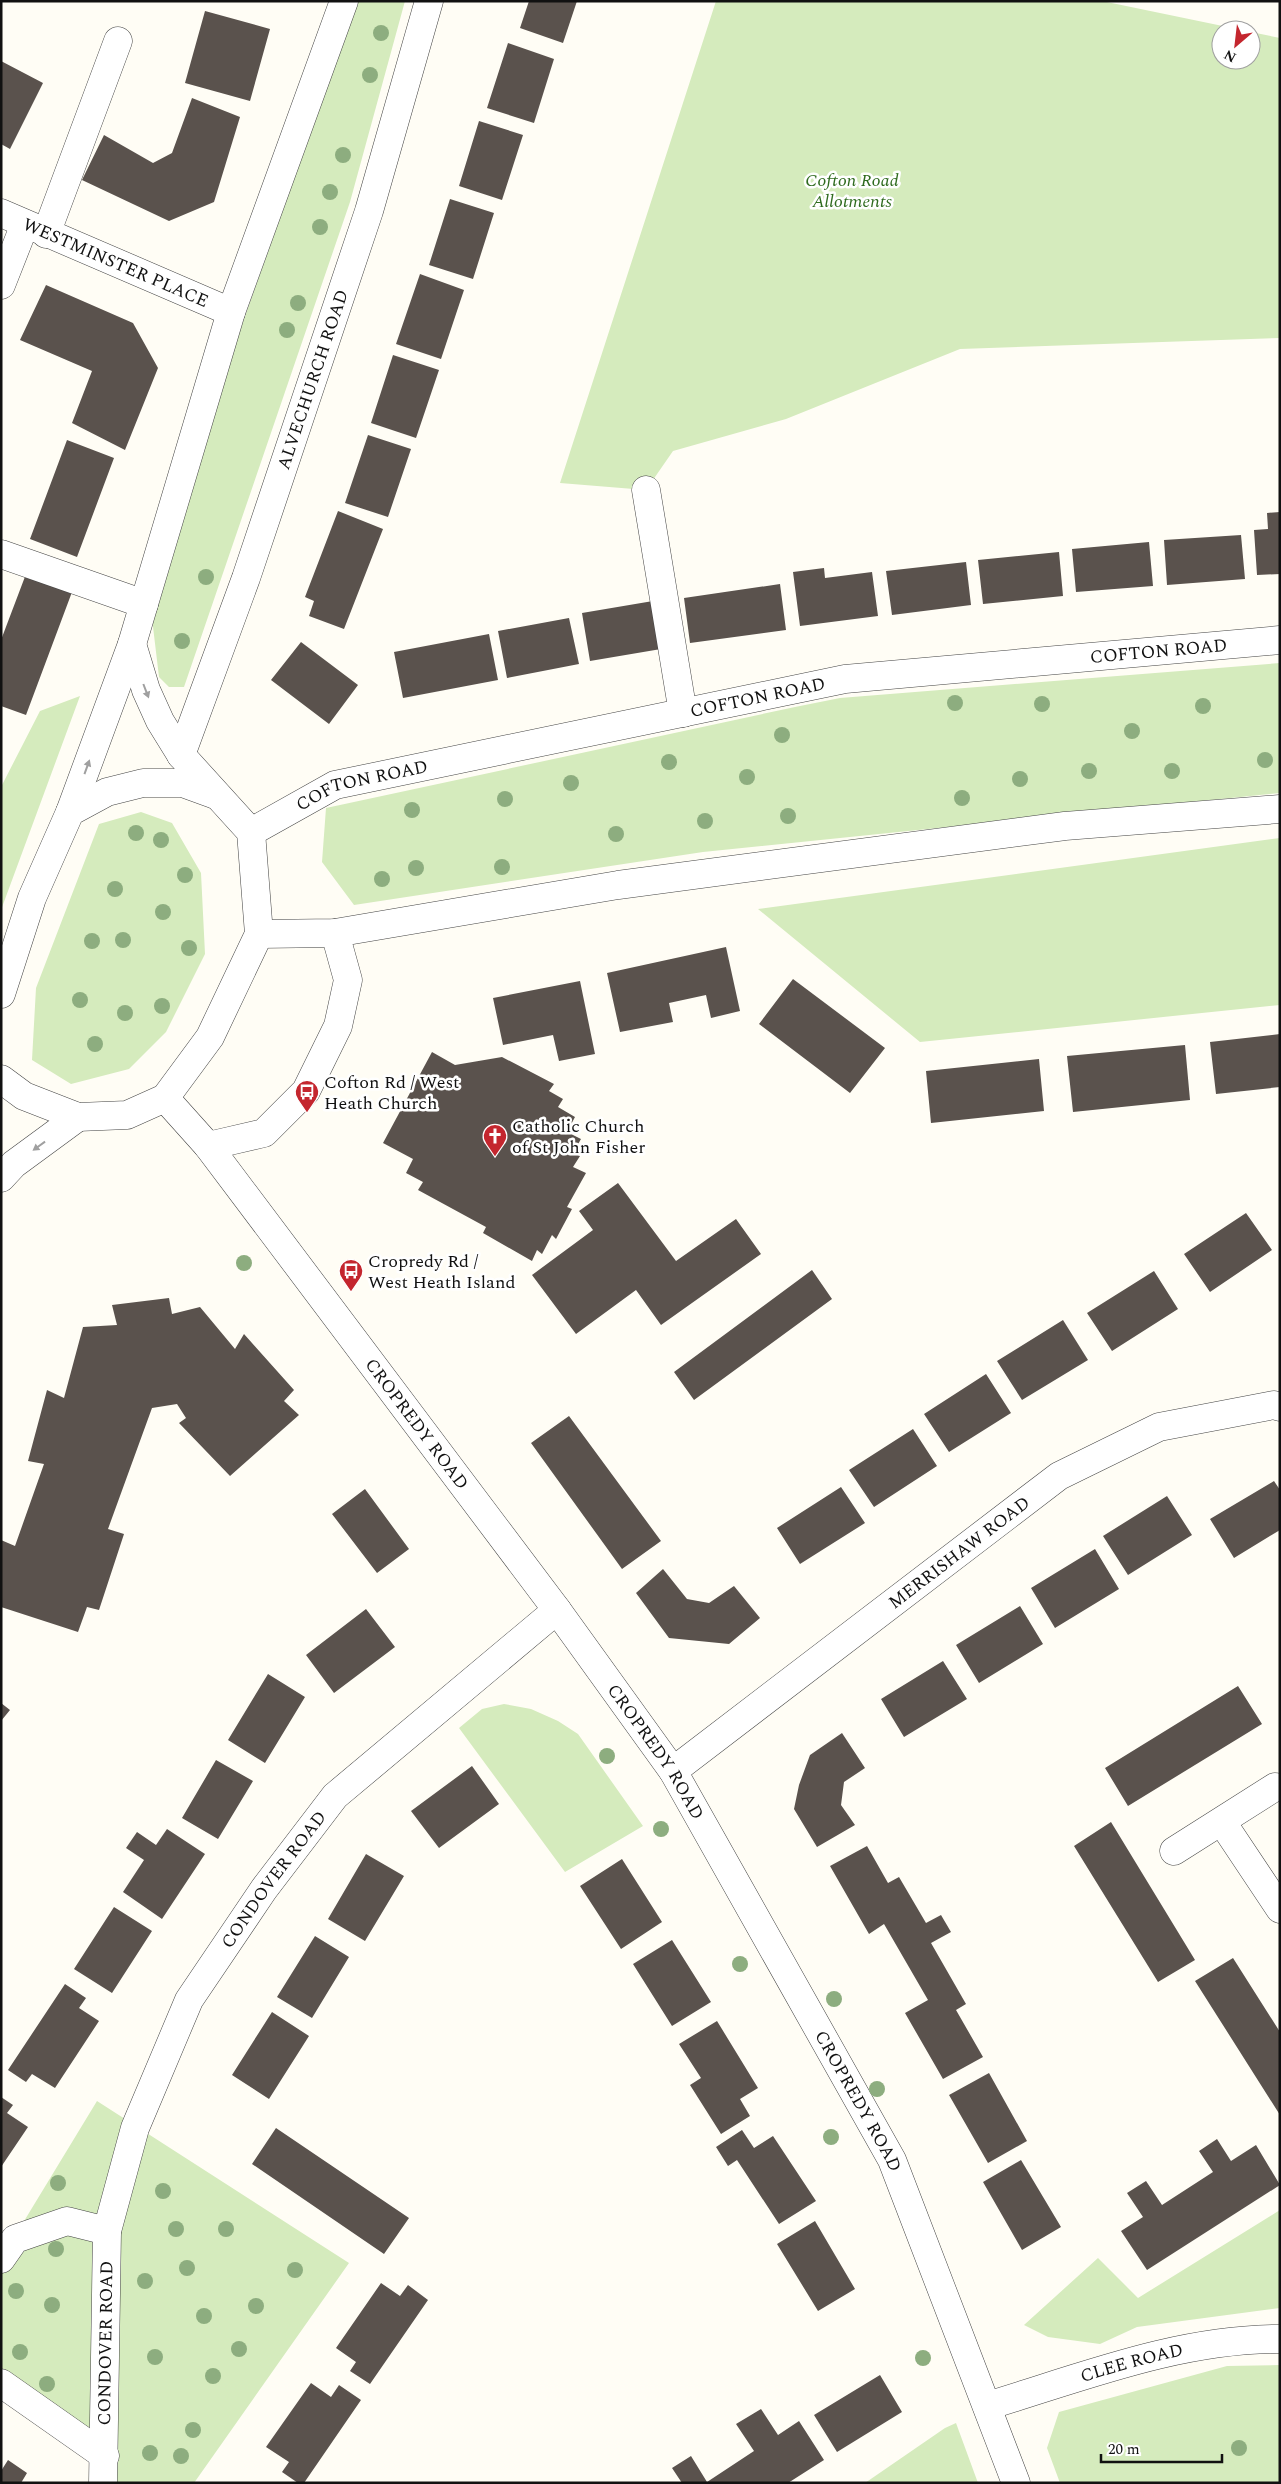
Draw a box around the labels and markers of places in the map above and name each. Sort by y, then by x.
place label: Cofton Rd / West Heath Church [324,1069,459,1117]
bus stop icon: Cofton Rd / West Heath Church [294,1079,320,1113]
place label: Catholic Church of St John Fisher [512,1113,645,1161]
church icon: Catholic Church of St John Fisher [482,1123,508,1157]
place label: Cropredy Rd / West Heath Island [368,1248,515,1296]
bus stop icon: Cropredy Rd / West Heath Island [338,1258,364,1292]

